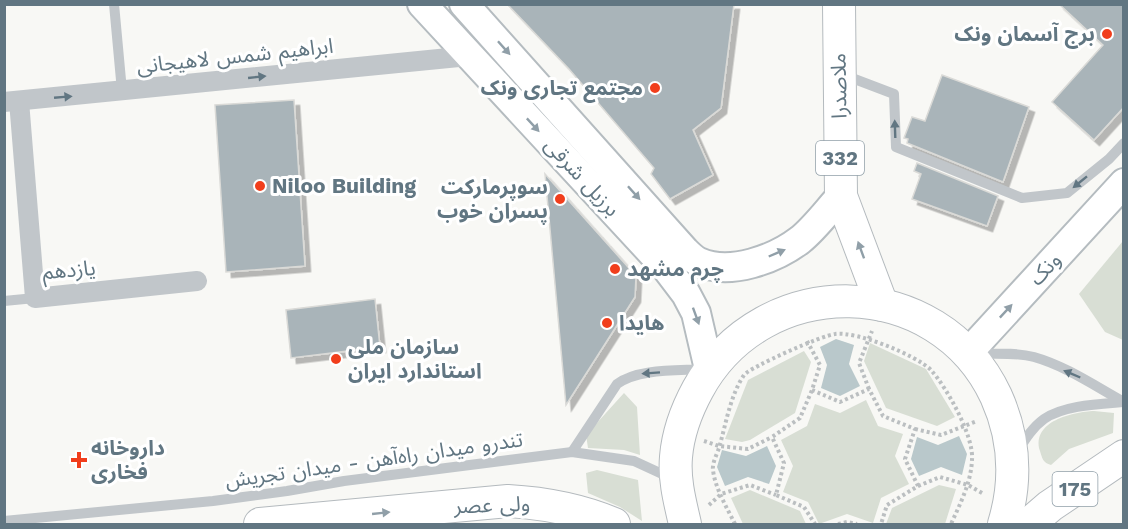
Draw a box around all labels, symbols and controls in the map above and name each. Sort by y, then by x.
place label: برج آسمان ونک [954,21,1095,49]
marker: برج آسمان ونک [1100,27,1114,41]
street label: ابراهیم شمس لاهیجانی [135,33,335,81]
one-way arrow [497,40,511,55]
street label: ملاصدرا [825,53,852,119]
one-way arrow [247,73,266,82]
place label: مجتمع تجاری ونک [480,75,643,103]
marker: مجتمع تجاری ونک [648,81,662,95]
one-way arrow [53,92,72,102]
one-way arrow [526,117,540,132]
one-way arrow [891,120,900,139]
street label: برزیل شرقی [540,132,625,221]
road number: 332 [816,141,864,175]
place label: Niloo Building [272,173,416,198]
place label: سوپرمارکت پسران خوب [437,174,548,225]
one-way arrow [1072,175,1088,188]
marker: Niloo Building [253,179,267,193]
one-way arrow [627,186,641,201]
marker: سوپرمارکت پسران خوب [553,192,567,206]
one-way arrow [856,241,865,259]
street label: ونک [1023,247,1066,290]
one-way arrow [768,248,786,258]
street label: یازدهم [41,255,97,287]
place label: چرم مشهد [627,256,724,285]
marker: چرم مشهد [608,262,622,276]
one-way arrow [999,305,1013,319]
one-way arrow [691,307,701,325]
place label: هایدا [619,310,664,335]
marker: هایدا [600,316,614,330]
place label: سازمان ملی استاندارد ایران [348,334,482,383]
marker: سازمان ملی استاندارد ایران [329,352,343,366]
one-way arrow [641,369,660,378]
one-way arrow [1063,369,1081,379]
street label: تندرو میدان راه‌آهن - میدان تجریش [223,426,524,493]
place label: داروخانه فخاری [91,435,165,484]
marker: داروخانه فخاری [72,453,86,467]
road number: 175 [1052,472,1098,506]
street label: ولی عصر [452,491,531,518]
one-way arrow [372,508,391,517]

